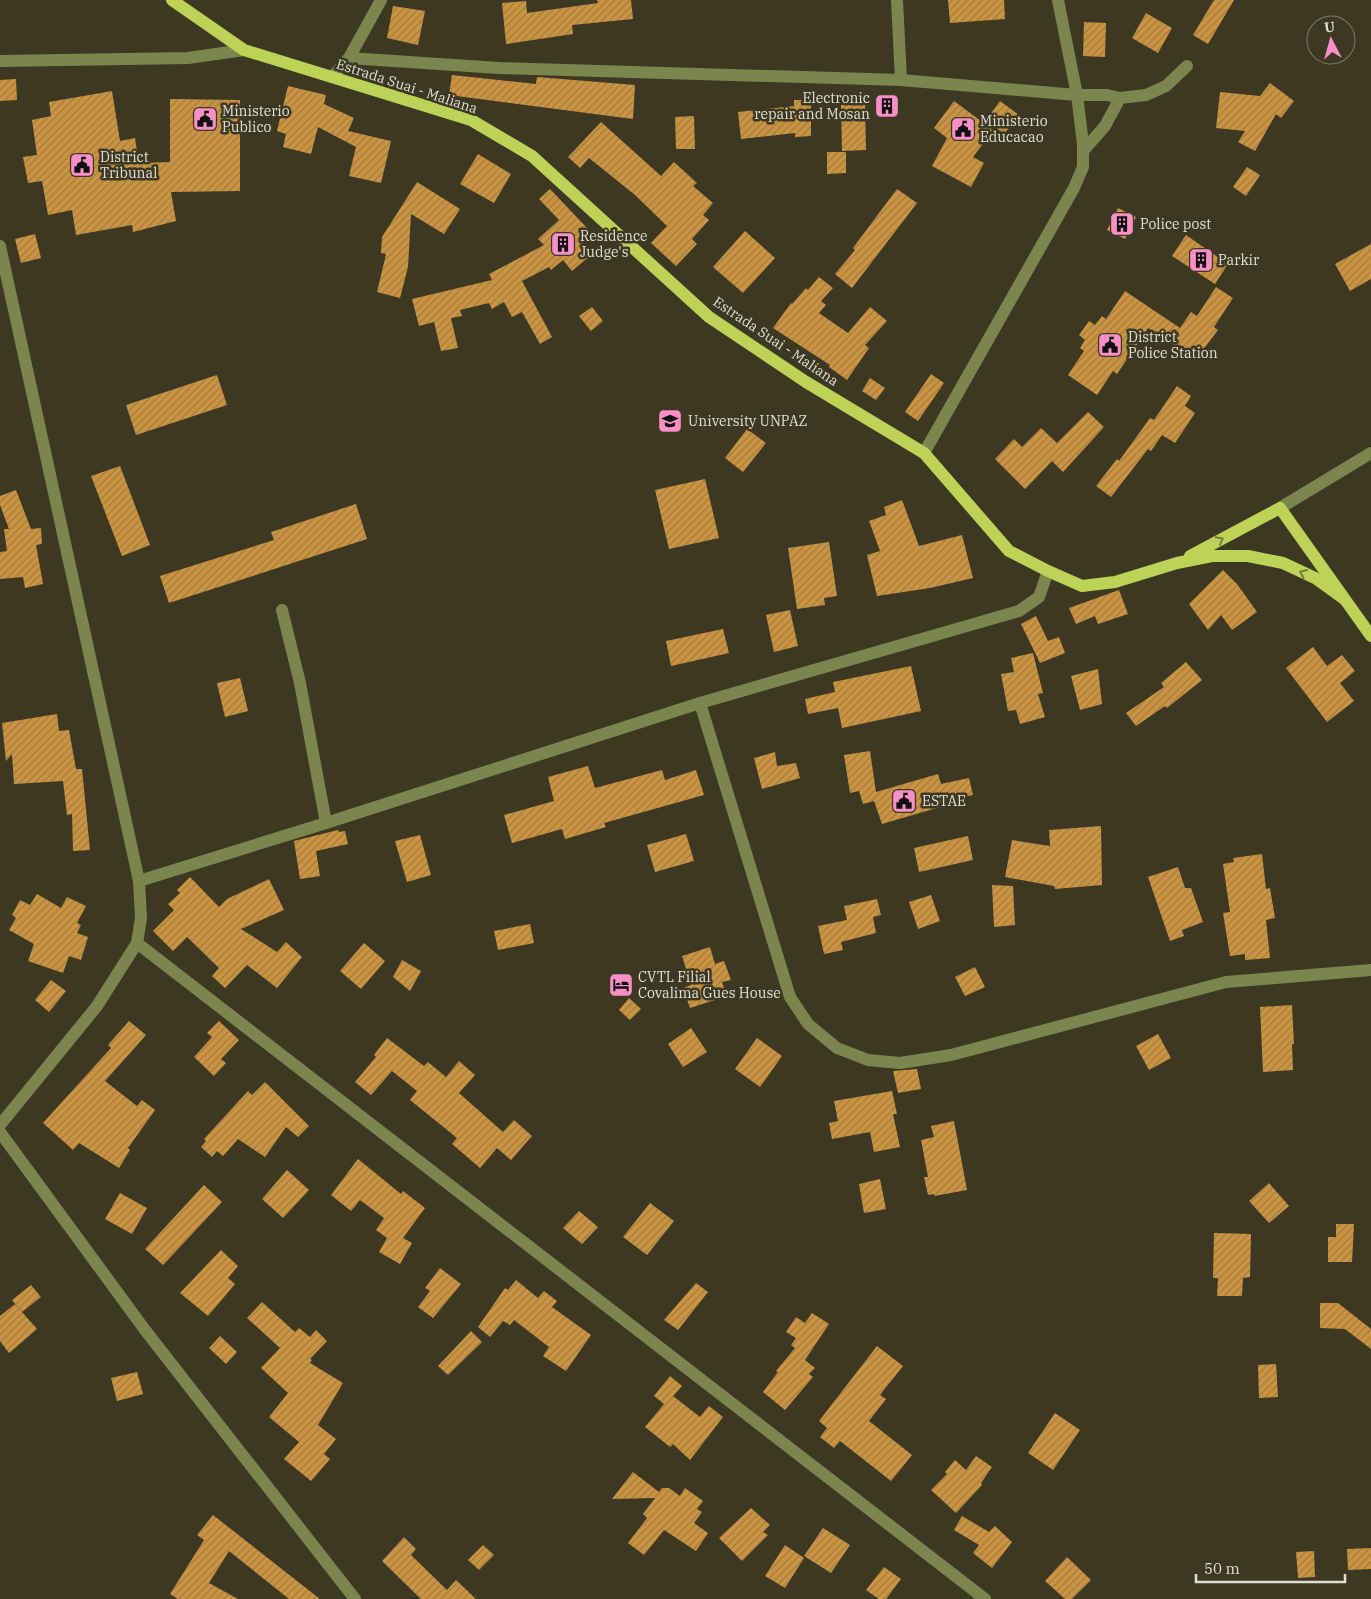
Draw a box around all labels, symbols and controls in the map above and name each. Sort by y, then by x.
north arrow [1306,15,1356,65]
text: U [1323,18,1336,37]
street label: Estrada Suai - Maliana [334,55,480,117]
place label: Electronic repair and Mosan [754,89,870,123]
building icon: Electronic repair and Mosan [874,93,900,119]
place label: Ministerio Publico [222,102,290,136]
public building icon: Ministerio Publico [192,106,218,132]
place label: Ministerio Educacao [980,112,1048,146]
public building icon: Ministerio Educacao [950,116,976,142]
place label: District Tribunal [100,148,157,182]
public building icon: District Tribunal [69,152,95,178]
building icon: Police post [1109,211,1135,237]
place label: Police post [1140,215,1211,233]
place label: Residence Judge's [580,227,648,261]
building icon: Residence Judge's [550,231,576,257]
building icon: Parkir [1188,247,1214,273]
place label: Parkir [1218,251,1260,269]
street label: Estrada Suai - Maliana [710,292,842,390]
place label: District Police Station [1128,328,1218,362]
public building icon: District Police Station [1097,332,1123,358]
school or university icon: University UNPAZ [657,408,683,434]
place label: University UNPAZ [688,412,808,430]
one-way arrow [1215,536,1224,546]
one-way arrow [1299,568,1308,579]
public building icon: ESTAE [891,788,917,814]
place label: ESTAE [922,792,966,810]
place label: CVTL Filial Covalima Gues House [638,968,781,1002]
hotel icon: CVTL Filial Covalima Gues House [608,972,634,998]
scale bar [1196,1552,1345,1584]
text: 50 m [1204,1559,1240,1578]

